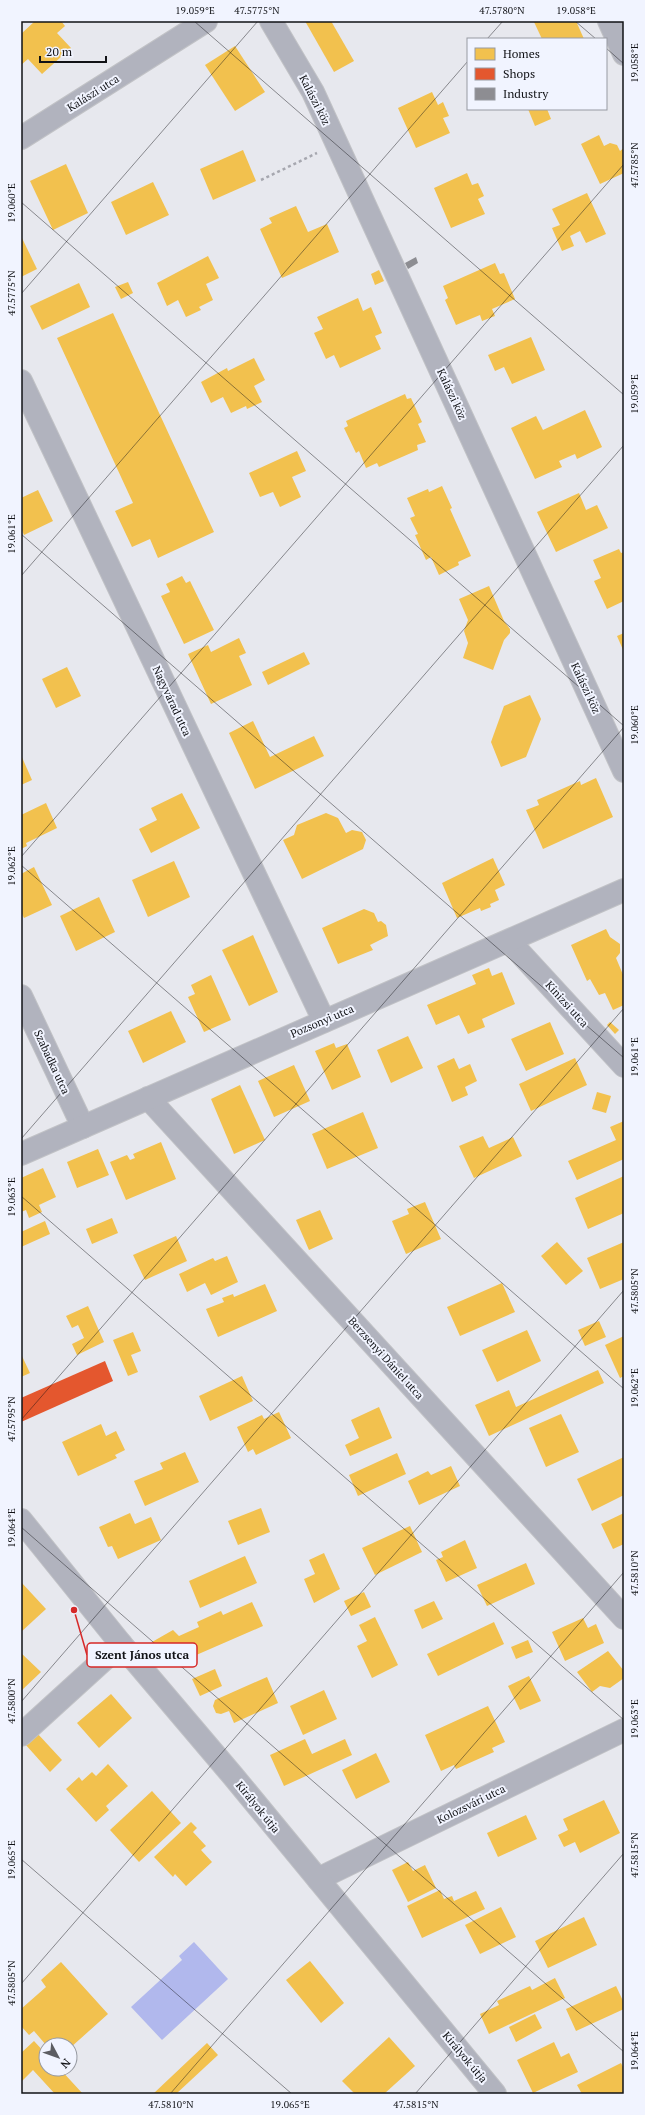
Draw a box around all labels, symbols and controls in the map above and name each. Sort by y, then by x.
text: 19.059°E [175,4,215,17]
text: 47.5775°N [234,4,280,17]
text: 47.5780°N [479,4,525,17]
text: 19.058°E [556,4,596,17]
scale bar [40,38,106,64]
legend [467,38,607,110]
text: 19.058°E [628,43,641,83]
text: 20 m [46,44,73,59]
text: Homes [503,46,540,61]
text: Shops [503,66,535,81]
street label: Kalászi utca [64,71,122,114]
street label: Kalászi köz [296,73,334,127]
text: Industry [503,86,549,101]
text: 47.5785°N [628,142,641,188]
text: 19.060°E [5,183,18,223]
text: 47.5775°N [5,270,18,316]
street label: Kalászi köz [434,366,470,422]
text: 19.059°E [628,374,641,414]
text: 19.061°E [5,514,18,554]
street label: Kalászi köz [568,660,604,716]
street label: Nagyvárad utca [150,664,195,739]
text: 19.060°E [628,705,641,745]
text: 19.062°E [5,846,18,886]
street label: Kinizsi utca [543,978,592,1030]
street label: Pozsonyi utca [288,1001,356,1041]
street label: Szabadka utca [31,1028,73,1097]
text: 19.061°E [628,1037,641,1077]
text: 19.063°E [5,1177,18,1217]
text: 47.5805°N [628,1268,641,1314]
street label: Berzsenyi Dániel utca [345,1314,427,1402]
text: 19.062°E [628,1368,641,1408]
text: 47.5795°N [5,1396,18,1442]
text: 19.064°E [5,1508,18,1548]
text: 47.5810°N [628,1550,641,1596]
callout: Szent János utca [87,1643,197,1667]
text: Szent János utca [95,1647,189,1662]
text: 47.5800°N [5,1678,18,1724]
text: 19.063°E [628,1699,641,1739]
street label: Királyok útja [233,1778,283,1836]
street label: Kolozsvári utca [434,1781,508,1827]
text: 47.5815°N [628,1832,641,1878]
text: 19.065°E [5,1840,18,1880]
text: 47.5805°N [5,1960,18,2006]
street label: Királyok útja [440,2029,491,2086]
text: 19.064°E [628,2031,641,2071]
north arrow [38,2037,78,2077]
text: N [57,2056,74,2072]
text: 47.5810°N [148,2098,194,2111]
text: 19.065°E [270,2098,310,2111]
text: 47.5815°N [393,2098,439,2111]

